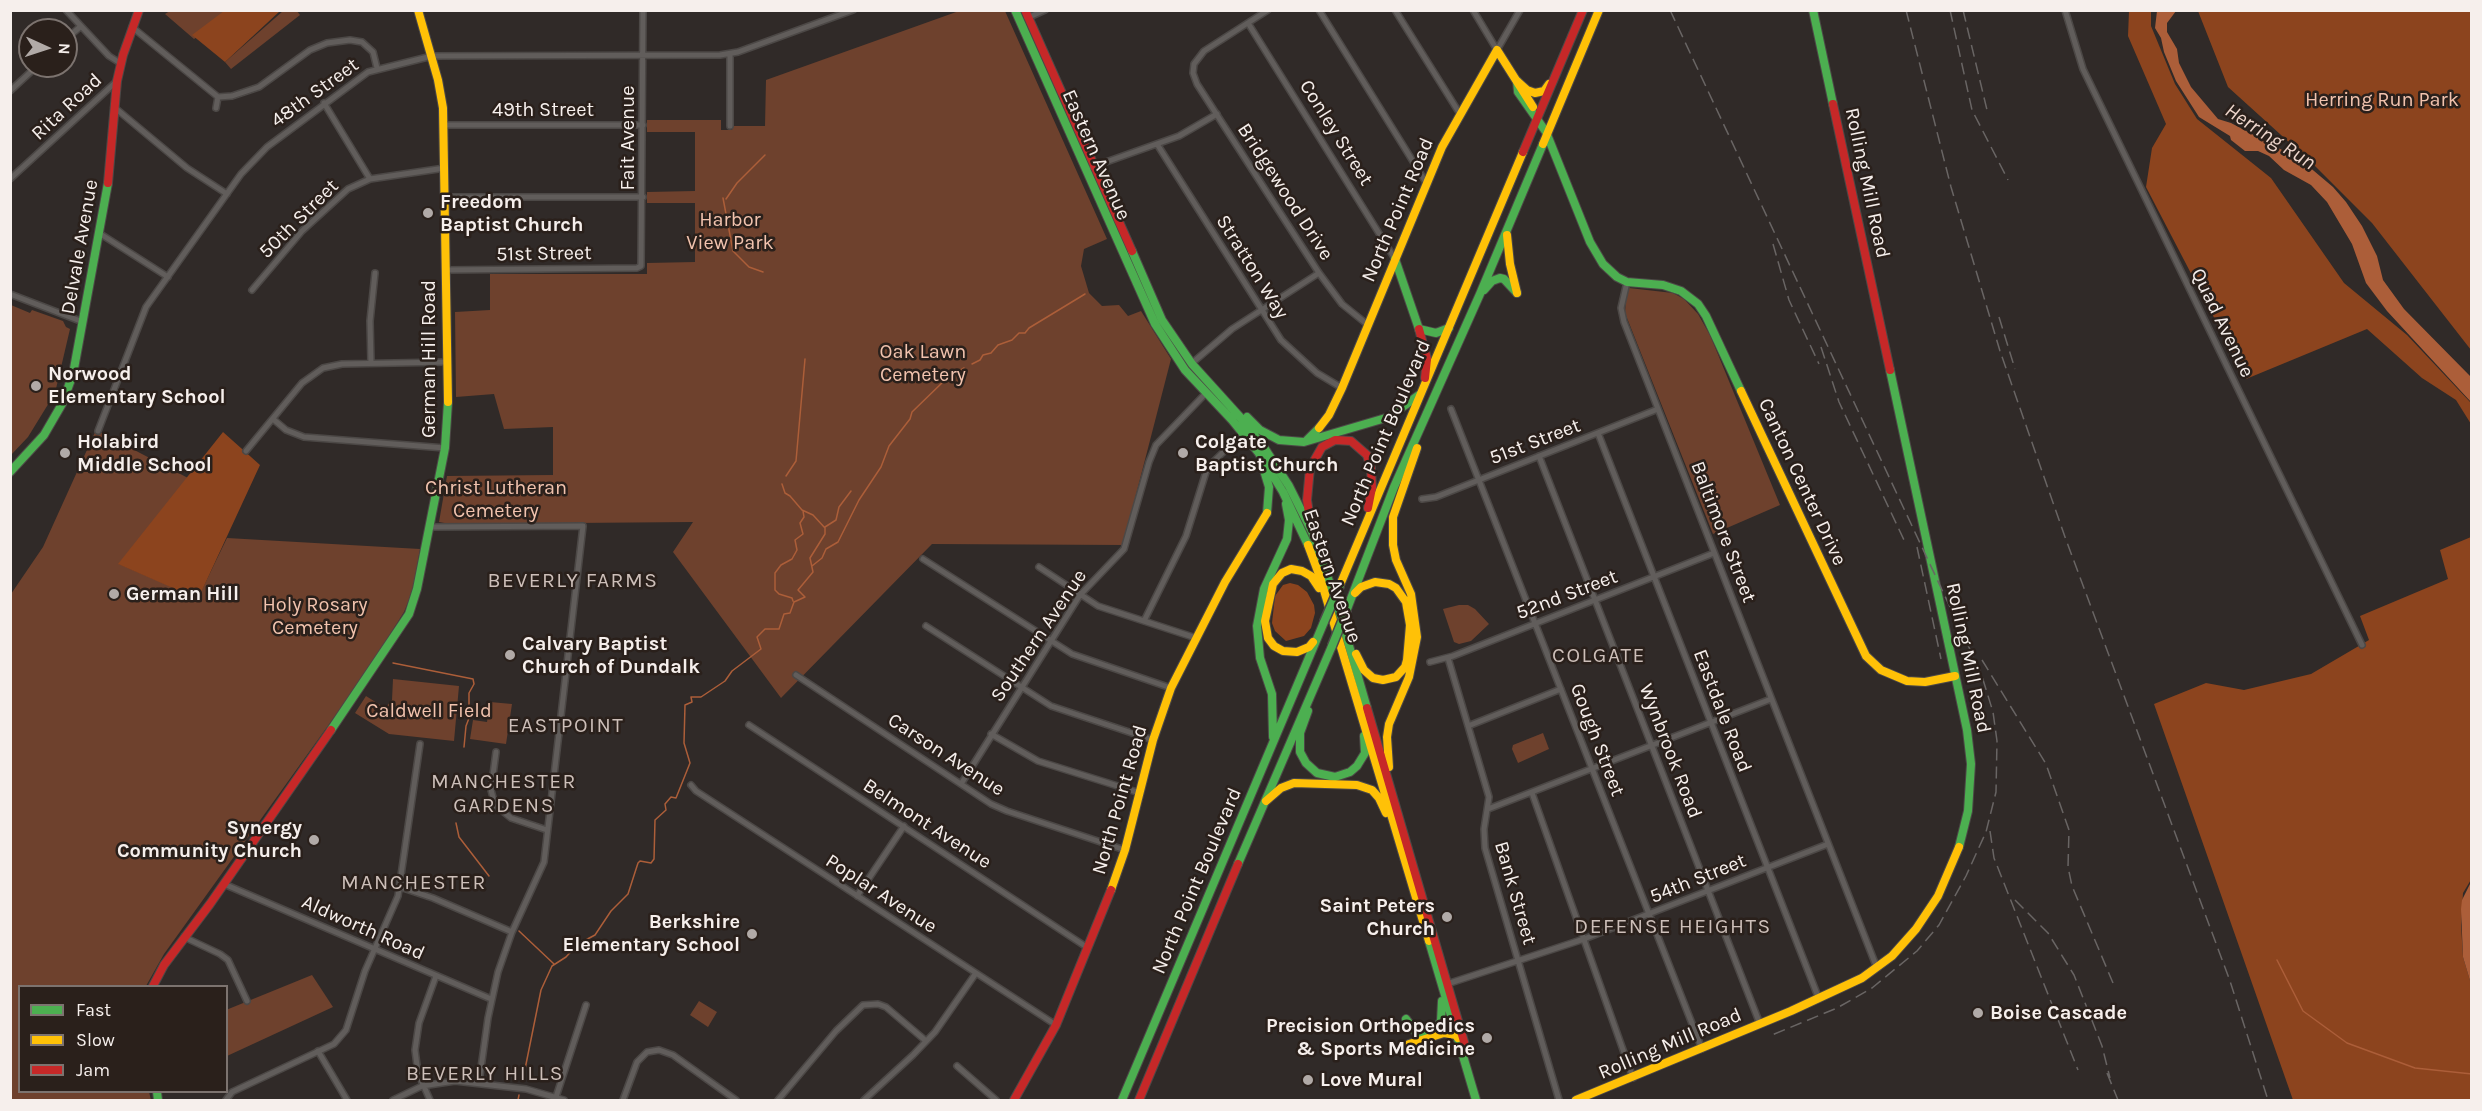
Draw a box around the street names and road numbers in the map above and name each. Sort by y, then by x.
street label: 48th Street [266,53,364,133]
street label: Rita Road [27,68,107,146]
street label: Conley Street [1294,76,1378,190]
street label: Fait Avenue [616,85,640,191]
street label: Eastern Avenue [1056,86,1136,224]
street label: 49th Street [492,98,594,122]
street label: Rolling Mill Road [1839,106,1895,260]
street label: Bridgewood Drive [1232,119,1338,265]
street label: North Point Road [1357,134,1439,286]
street label: 50th Street [254,174,344,264]
street label: Delvale Avenue [56,178,104,316]
street label: Stratton Way [1211,211,1293,323]
street label: 51st Street [496,241,592,267]
street label: Quad Avenue [2185,264,2259,382]
street label: German Hill Road [417,280,441,438]
street label: North Point Boulevard [1336,336,1436,530]
street label: Canton Center Drive [1753,395,1851,569]
street label: 51st Street [1486,414,1584,470]
street label: Baltimore Street [1685,458,1761,606]
street label: Eastern Avenue [1298,506,1366,646]
street label: Southern Avenue [986,565,1092,707]
street label: 52nd Street [1513,565,1621,625]
street label: Rolling Mill Road [1940,581,1996,735]
street label: Eastdale Road [1688,646,1756,776]
street label: Gough Street [1564,680,1630,800]
street label: Wynbrook Road [1633,680,1707,822]
street label: Carson Avenue [883,708,1009,802]
street label: North Point Road [1087,722,1153,878]
street label: Belmont Avenue [858,774,996,874]
street label: North Point Boulevard [1147,784,1247,978]
street label: Bank Street [1489,839,1541,947]
street label: Poplar Avenue [821,849,941,939]
street label: 54th Street [1646,849,1750,909]
street label: Aldworth Road [298,890,428,966]
street label: Rolling Mill Road [1595,1003,1745,1085]

